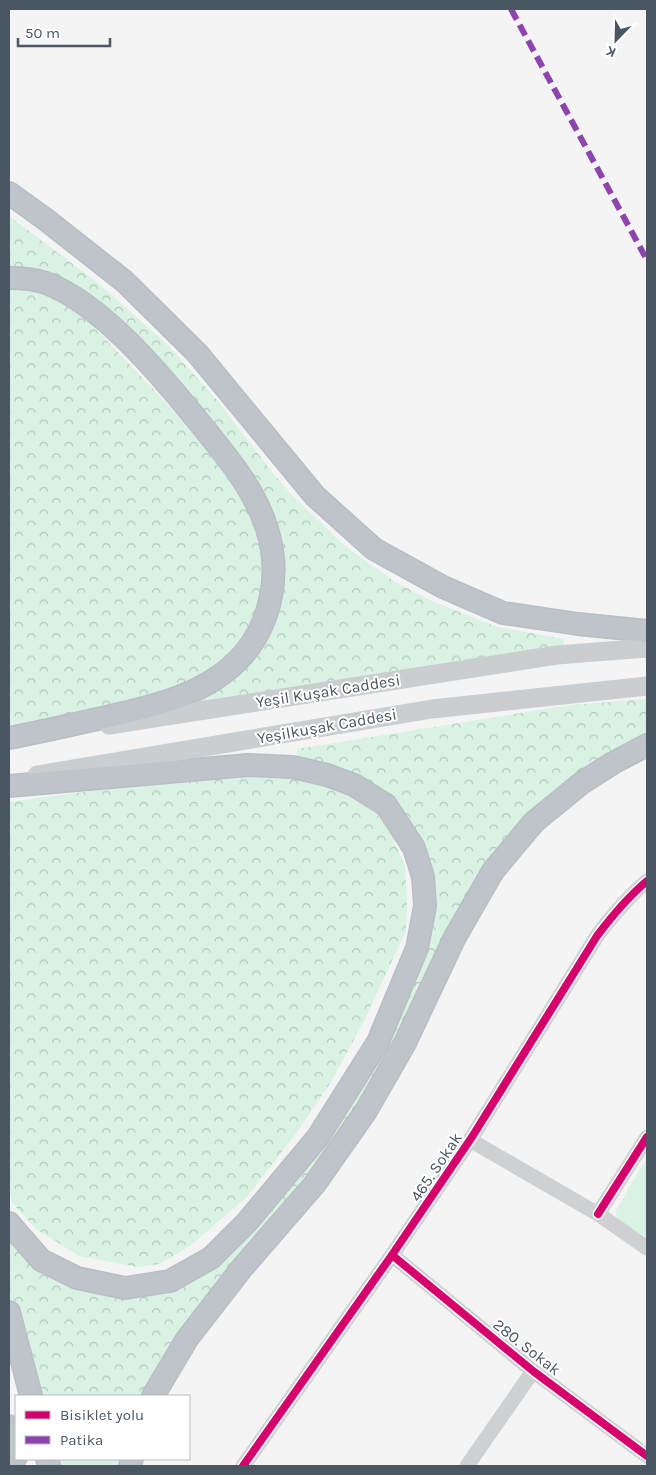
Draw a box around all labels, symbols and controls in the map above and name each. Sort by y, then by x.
scale bar [18,15,110,47]
north arrow [591,15,641,65]
text: 50 m [25,24,60,42]
text: K [603,42,619,61]
street label: Yeşil Kuşak Caddesi [254,670,402,712]
street label: Yeşilkuşak Caddesi [256,704,398,748]
street label: 465. Sokak [406,1129,466,1205]
street label: 280. Sokak [489,1315,565,1379]
legend [15,1395,190,1460]
text: Bisiklet yolu [60,1406,144,1424]
text: Patika [60,1431,103,1449]

